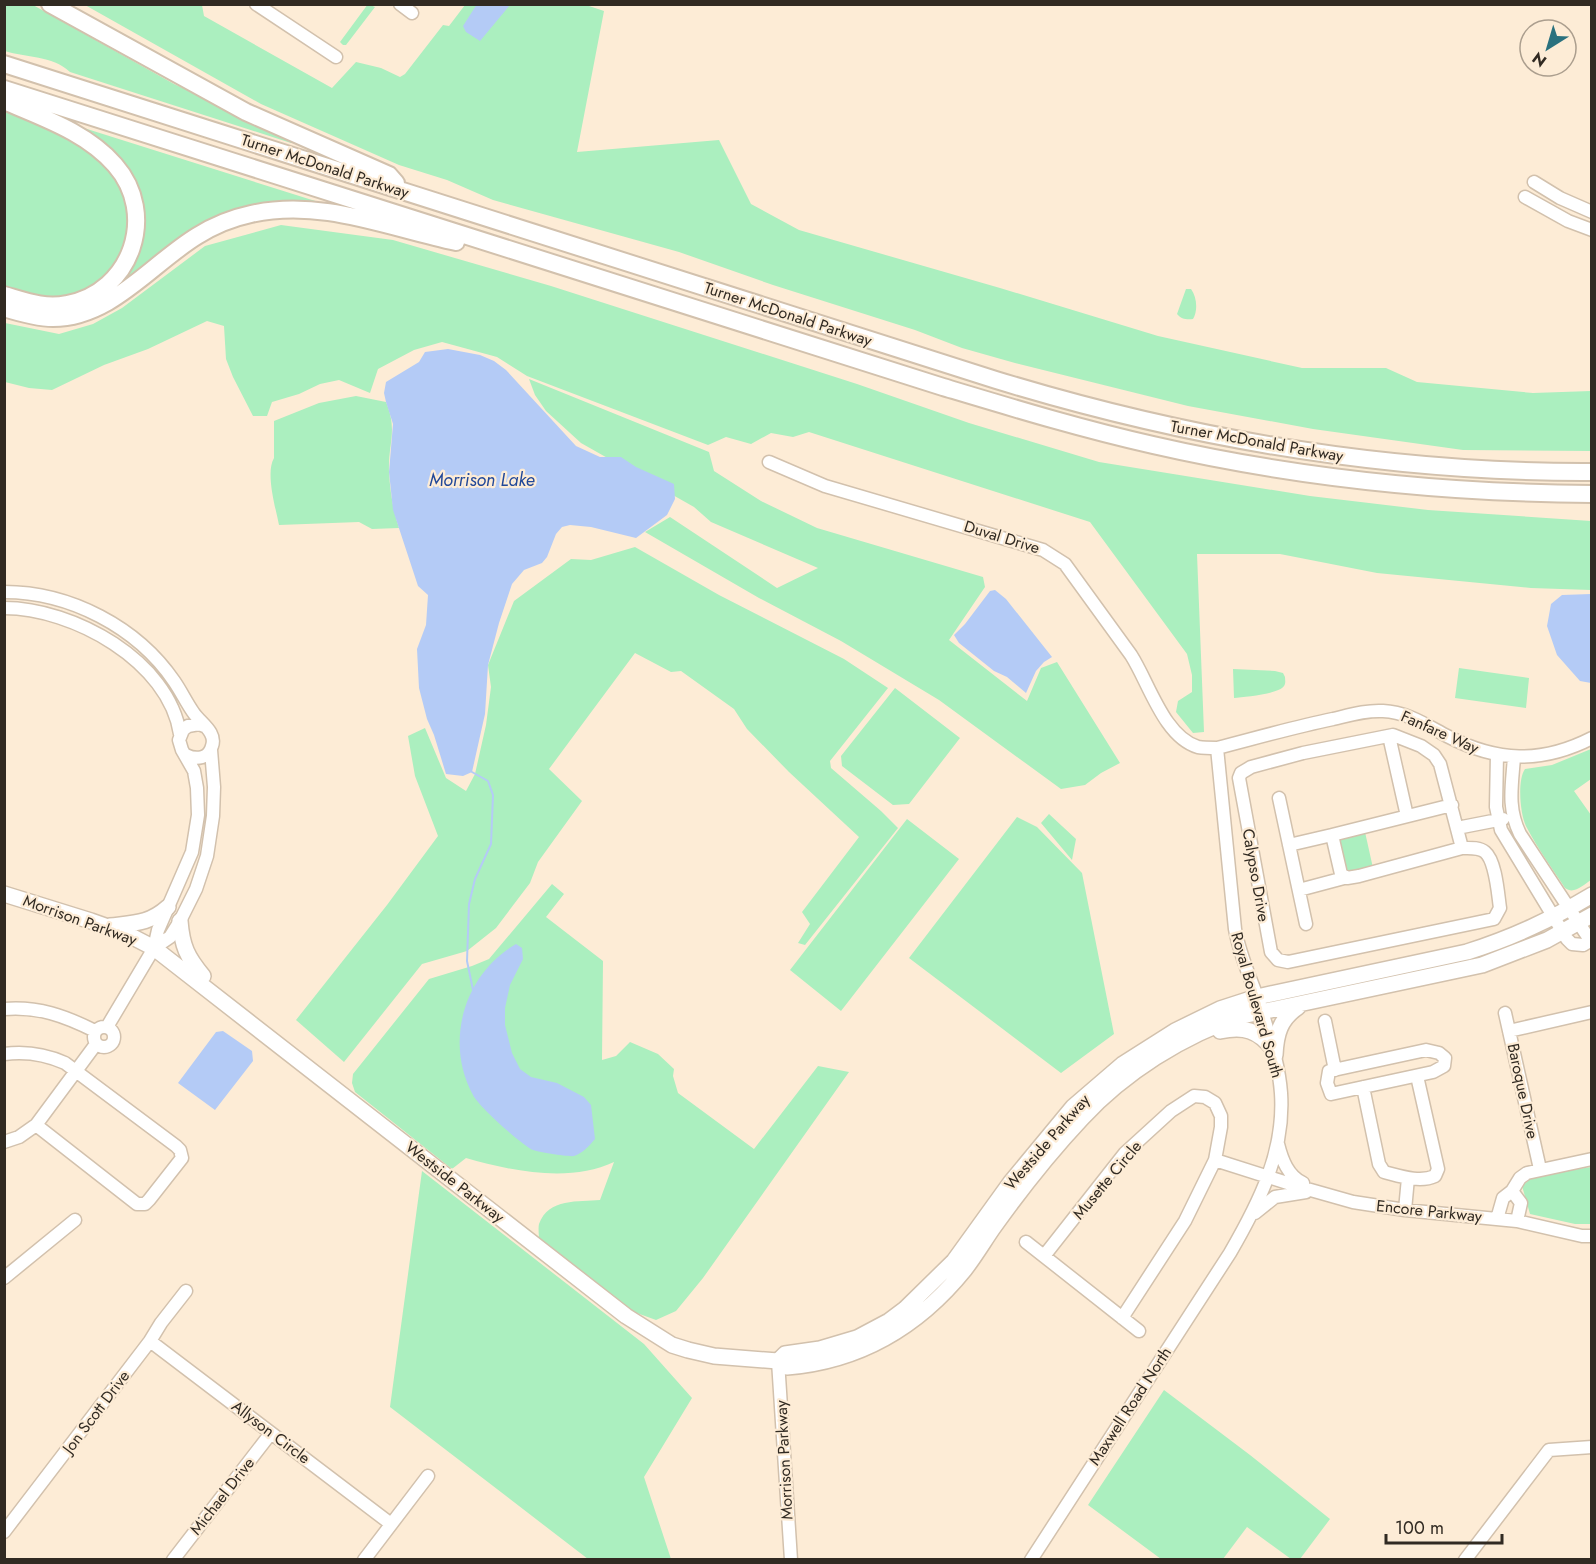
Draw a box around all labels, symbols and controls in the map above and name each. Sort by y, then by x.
north arrow [1518,18,1578,78]
text: N [1527,47,1551,73]
street label: Turner McDonald Parkway [238,128,413,204]
street label: Turner McDonald Parkway [701,276,876,352]
street label: Turner McDonald Parkway [1169,414,1346,468]
water label: Morrison Lake [429,467,535,493]
street label: Duval Drive [961,515,1043,559]
street label: Fanfare Way [1397,705,1483,760]
street label: Calypso Drive [1237,827,1275,923]
street label: Morrison Parkway [20,889,141,952]
street label: Royal Boulevard South [1225,929,1289,1081]
street label: Baroque Drive [1502,1041,1544,1141]
street label: Westside Parkway [999,1088,1096,1195]
street label: Westside Parkway [401,1136,510,1229]
street label: Musette Circle [1067,1136,1147,1224]
street label: Encore Parkway [1375,1194,1484,1228]
street label: Maxwell Road North [1083,1342,1177,1470]
street label: Jon Scott Drive [56,1366,135,1460]
street label: Allyson Circle [227,1395,315,1469]
street label: Morrison Parkway [769,1399,799,1520]
street label: Michael Drive [184,1452,260,1540]
scale bar [1386,1507,1502,1545]
text: 100 m [1395,1515,1444,1541]

